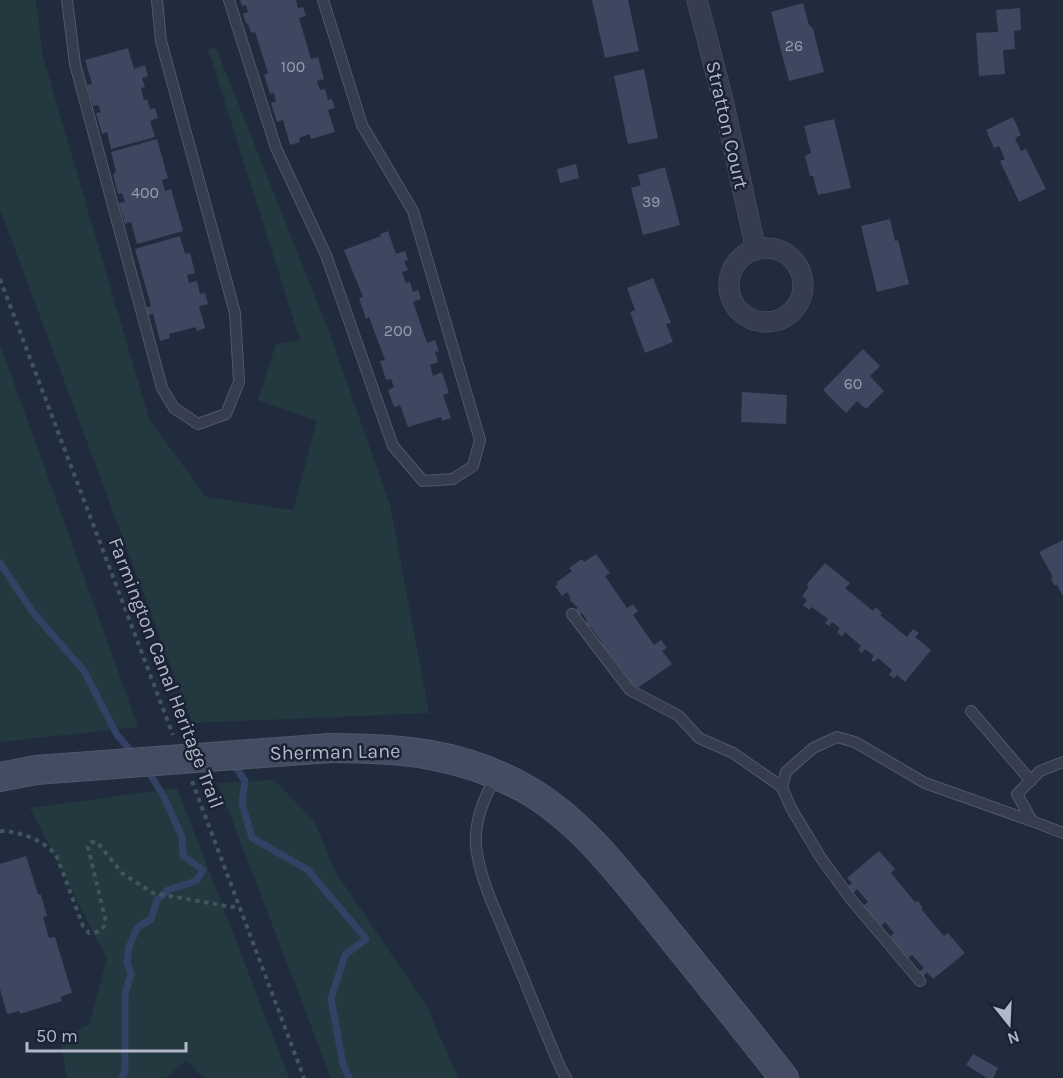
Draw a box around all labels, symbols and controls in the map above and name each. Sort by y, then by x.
house number: 26 [785,36,803,55]
house number: 100 [281,57,305,76]
street label: Stratton Court [701,59,753,192]
house number: 400 [131,183,159,202]
house number: 39 [642,192,660,211]
house number: 200 [384,321,412,340]
house number: 60 [844,374,862,393]
street label: Farmington Canal Heritage Trail [104,534,228,812]
street label: Sherman Lane [269,739,401,765]
north arrow [979,994,1039,1054]
scale bar [27,1015,186,1053]
text: 50 m [36,1025,78,1047]
text: N [1005,1027,1022,1049]

